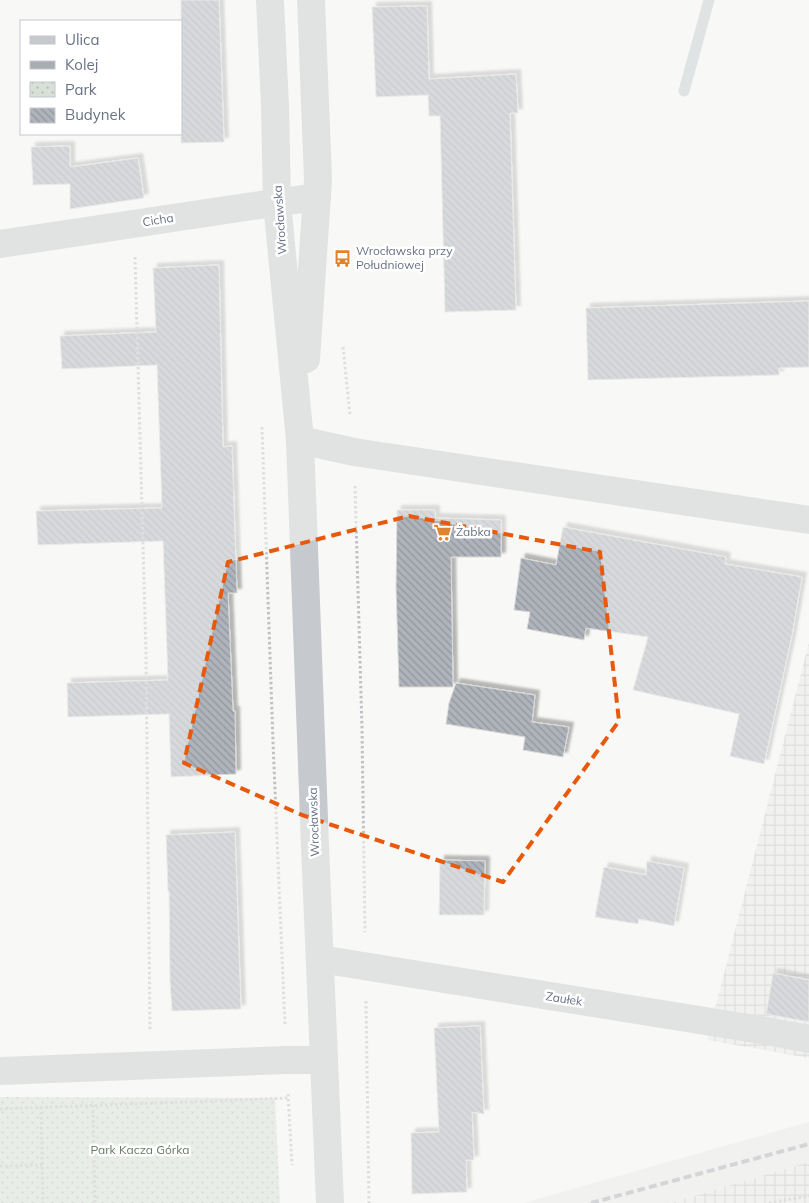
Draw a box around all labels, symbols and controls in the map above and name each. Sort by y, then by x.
legend [20,20,182,135]
text: Ulica [65,30,99,49]
text: Kolej [65,55,98,74]
text: Park [65,80,97,99]
text: Budynek [65,105,126,124]
street label: Wrocławska [270,185,289,255]
street label: Cicha [141,210,175,229]
place label: Wrocławska przy Południowej [356,243,453,272]
bus stop icon: Wrocławska przy Południowej [332,248,352,268]
supermarket icon: Żabka [432,522,452,542]
place label: Żabka [456,524,491,539]
street label: Wrocławska [305,787,322,857]
street label: Zaułek [545,988,584,1009]
park label: Park Kacza Górka [91,1142,189,1157]

